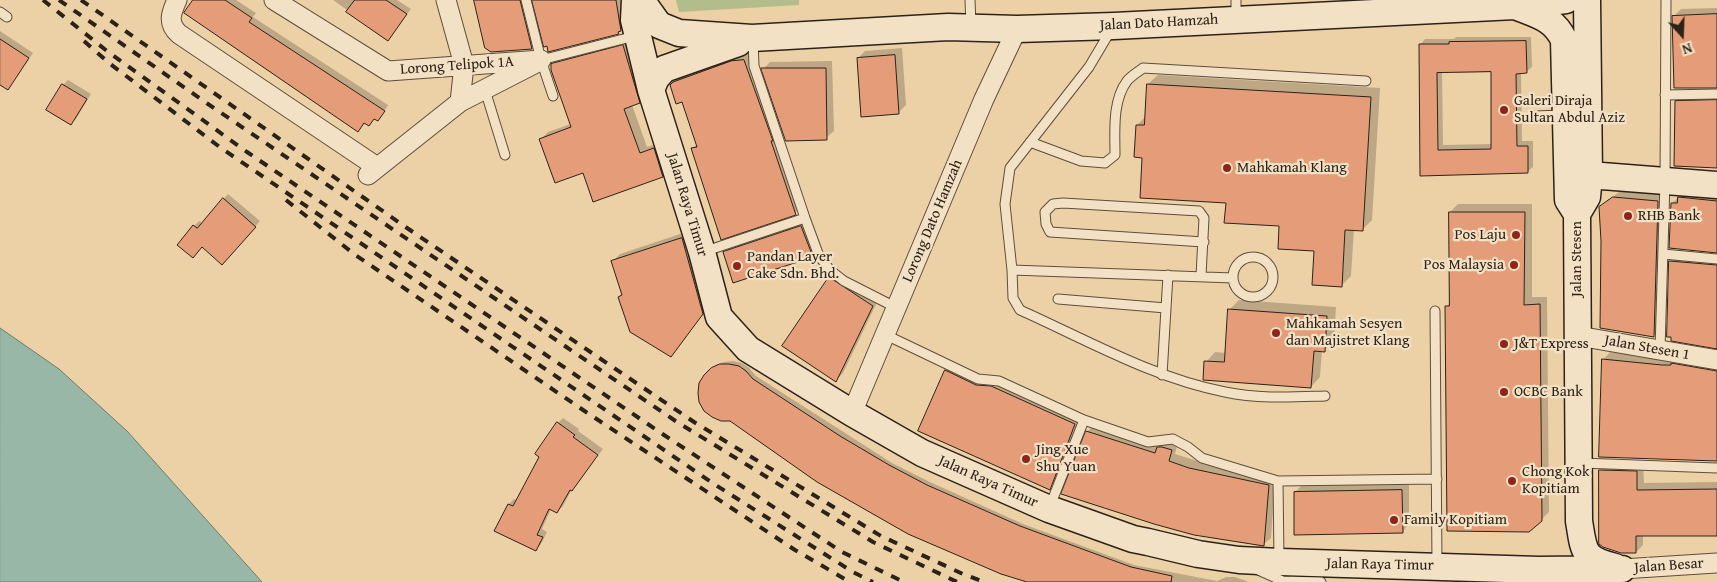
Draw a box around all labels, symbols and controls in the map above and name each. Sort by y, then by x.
north arrow [1657,10,1707,60]
street label: Jalan Dato Hamzah [1099,11,1219,35]
text: N [1679,38,1695,60]
street label: Lorong Telipok 1A [399,53,515,79]
place label: Galeri Diraja Sultan Abdul Aziz [1514,92,1625,127]
marker: Galeri Diraja Sultan Abdul Aziz [1498,104,1510,116]
street label: Jalan Raya Timur [663,151,711,259]
street label: Lorong Dato Hamzah [899,157,967,285]
place label: Mahkamah Klang [1237,159,1347,177]
marker: Mahkamah Klang [1221,162,1233,174]
place label: RHB Bank [1638,207,1700,225]
marker: RHB Bank [1622,210,1634,222]
street label: Jalan Stesen [1568,221,1586,297]
place label: Pos Laju [1454,226,1506,244]
marker: Pos Laju [1510,229,1522,241]
place label: Pandan Layer Cake Sdn. Bhd. [747,248,839,283]
place label: Pos Malaysia [1424,256,1504,274]
marker: Pos Malaysia [1508,259,1520,271]
marker: Pandan Layer Cake Sdn. Bhd. [731,260,743,272]
place label: Mahkamah Sesyen dan Majistret Klang [1286,315,1409,350]
marker: Mahkamah Sesyen dan Majistret Klang [1270,327,1282,339]
street label: Jalan Stesen 1 [1603,332,1691,364]
place label: J&T Express [1514,335,1589,353]
marker: J&T Express [1498,338,1510,350]
place label: OCBC Bank [1514,383,1583,401]
marker: OCBC Bank [1498,386,1510,398]
place label: Jing Xue Shu Yuan [1036,441,1096,476]
street label: Jalan Raya Timur [935,452,1041,512]
marker: Jing Xue Shu Yuan [1020,453,1032,465]
place label: Chong Kok Kopitiam [1522,463,1590,498]
marker: Chong Kok Kopitiam [1506,475,1518,487]
place label: Family Kopitiam [1404,511,1507,529]
marker: Family Kopitiam [1388,514,1400,526]
street label: Jalan Raya Timur [1326,555,1434,575]
street label: Jalan Besar [1634,555,1704,577]

